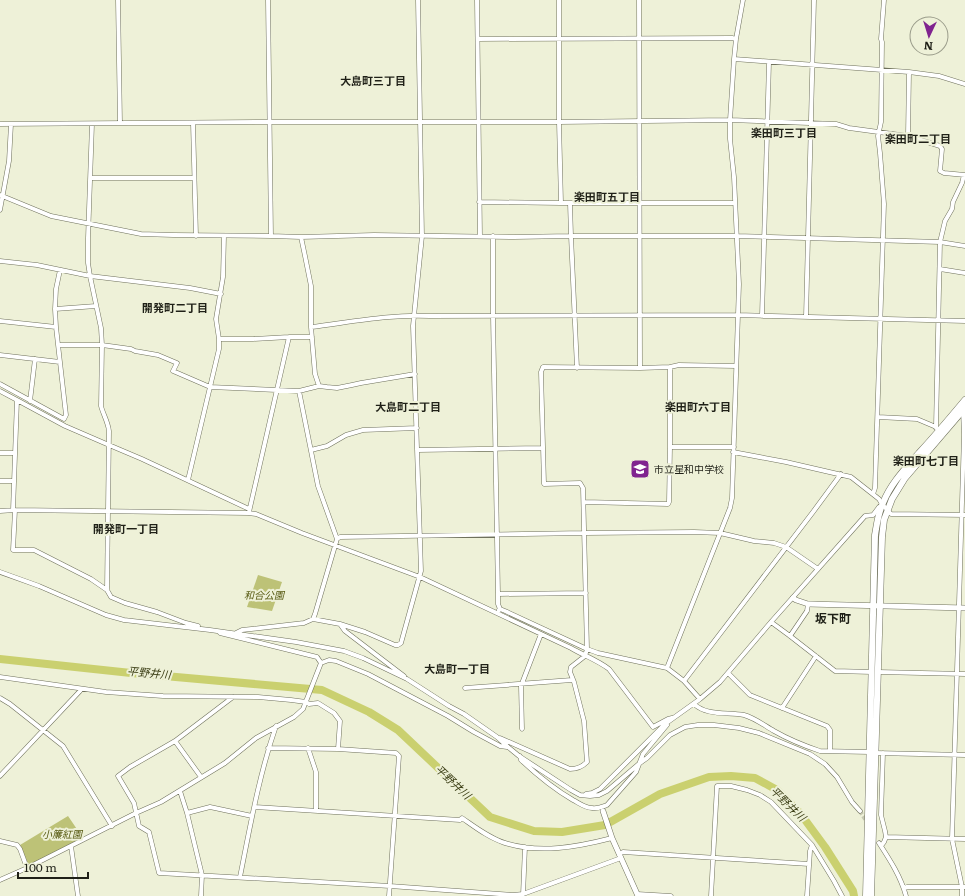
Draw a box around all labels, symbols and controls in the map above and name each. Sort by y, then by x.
north arrow [909,16,949,56]
text: N [923,39,933,55]
district label: 大島町三丁目 [340,72,406,88]
district label: 楽田町三丁目 [751,124,817,140]
district label: 楽田町二丁目 [885,130,951,146]
district label: 楽田町五丁目 [574,188,640,204]
district label: 開発町二丁目 [142,299,208,315]
district label: 大島町二丁目 [375,398,441,414]
district label: 楽田町六丁目 [665,398,731,414]
district label: 楽田町七丁目 [893,452,959,468]
school or university icon: 市立星和中学校 [629,458,651,480]
place label: 市立星和中学校 [654,461,724,476]
district label: 開発町一丁目 [93,520,159,536]
park label: 和合公園 [244,587,286,602]
district label: 坂下町 [815,609,851,627]
district label: 大島町一丁目 [424,660,490,676]
water label: 平野井川 [126,662,173,682]
water label: 平野井川 [432,760,476,803]
water label: 平野井川 [767,782,811,825]
park label: 小簾紅園 [42,826,84,841]
scale bar [18,854,88,880]
text: 100 m [24,858,57,876]

